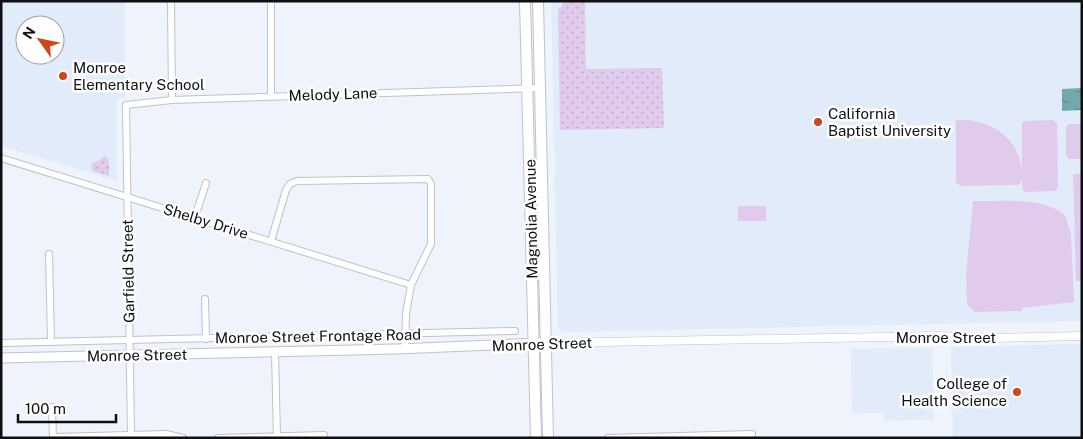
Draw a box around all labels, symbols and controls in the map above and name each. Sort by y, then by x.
north arrow [15,15,65,65]
text: N [19,24,39,42]
place label: Monroe Elementary School [73,59,205,93]
marker: Monroe Elementary School [57,70,69,82]
street label: Melody Lane [288,84,378,104]
place label: California Baptist University [828,105,951,139]
marker: California Baptist University [812,116,824,128]
street label: Magnolia Avenue [521,159,541,279]
street label: Shelby Drive [161,200,251,242]
street label: Garfield Street [119,219,137,323]
street label: Monroe Street Frontage Road [215,326,421,346]
street label: Monroe Street [896,329,996,346]
street label: Monroe Street [492,334,593,354]
street label: Monroe Street [87,346,188,364]
place label: College of Health Science [901,375,1007,409]
marker: College of Health Science [1011,386,1023,398]
scale bar [18,392,115,424]
text: 100 m [25,400,66,417]

